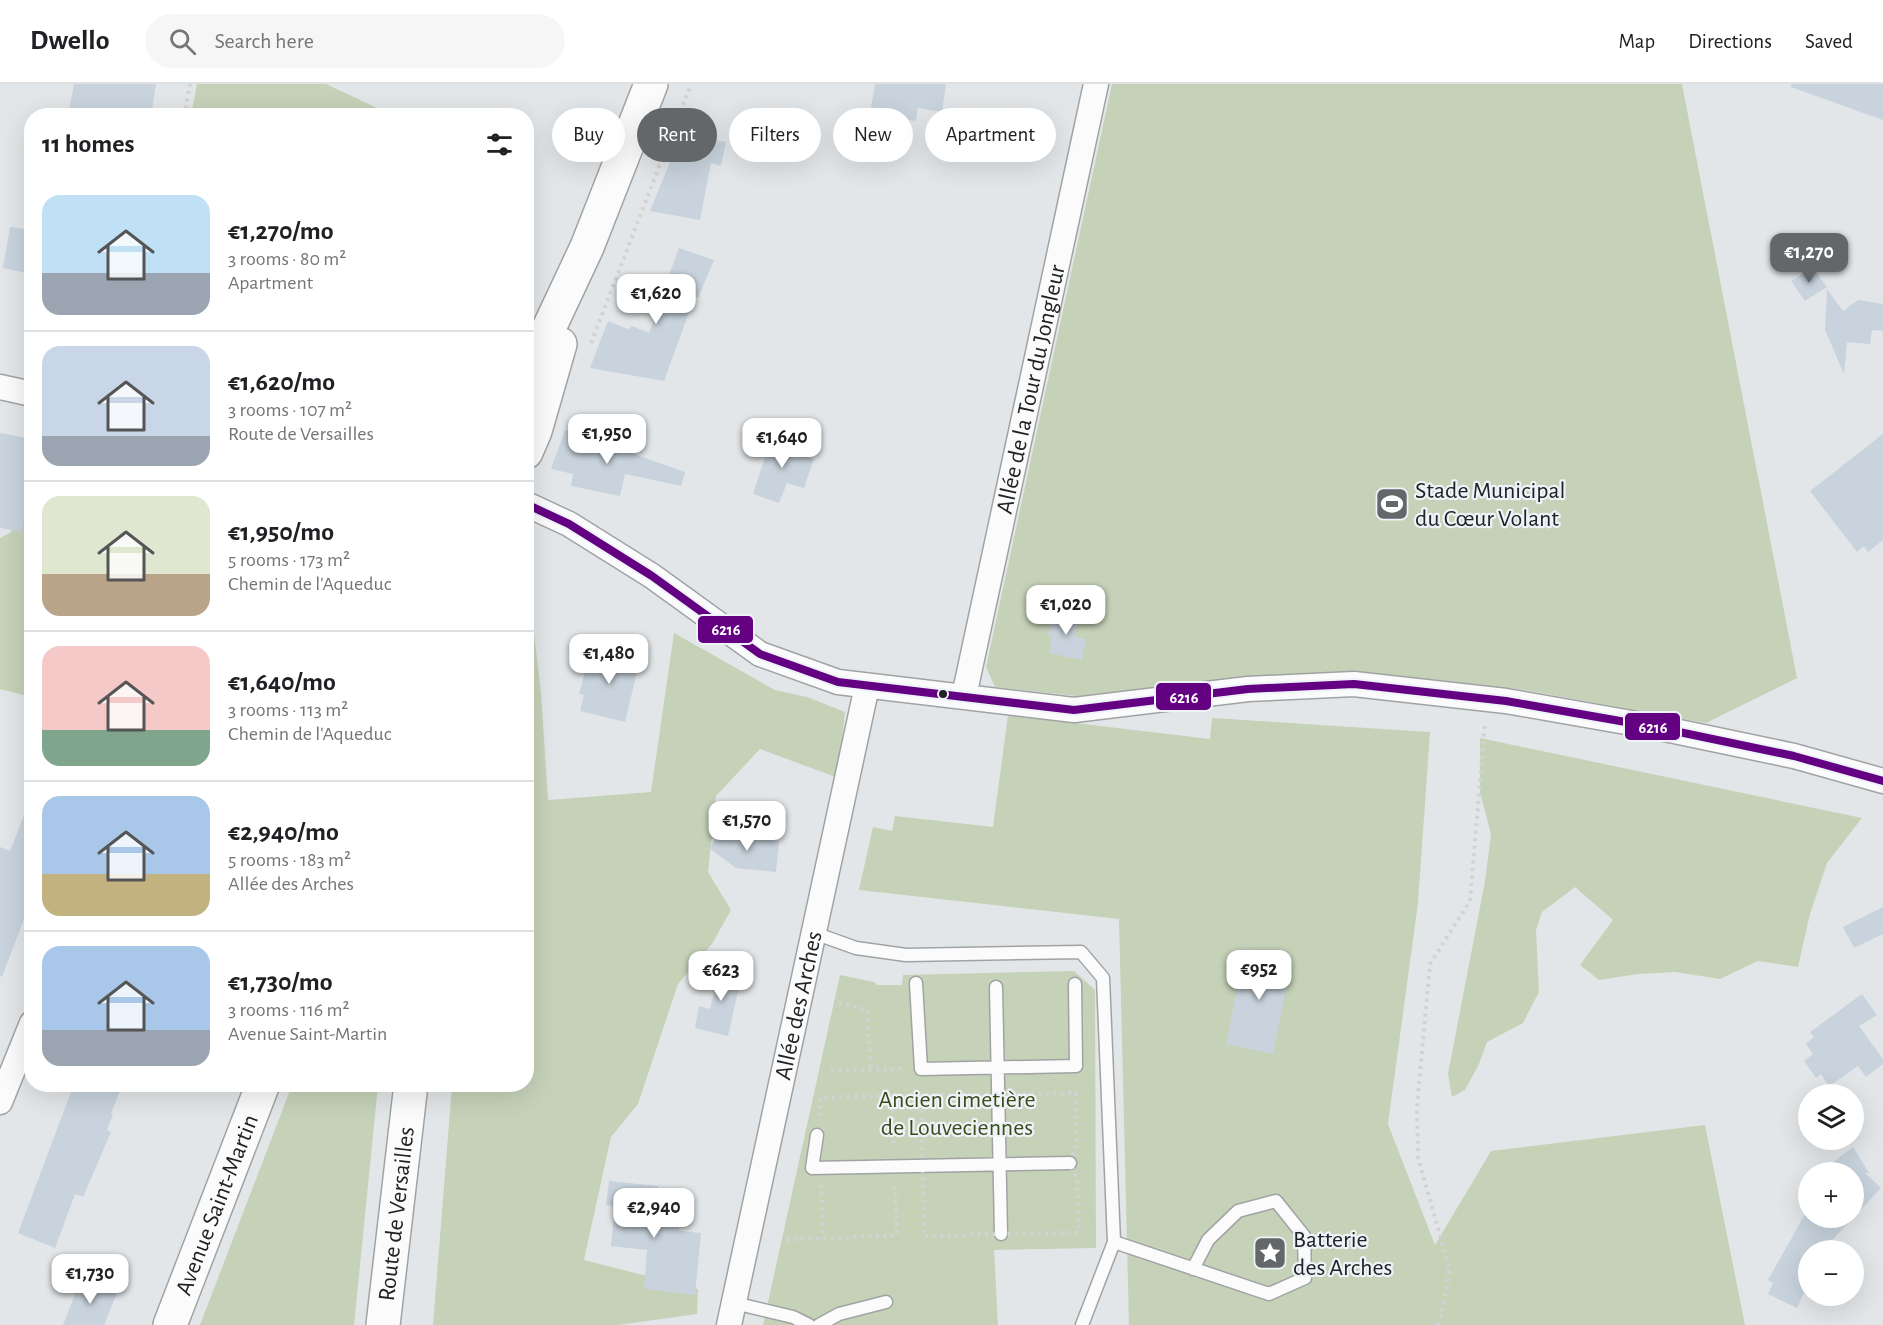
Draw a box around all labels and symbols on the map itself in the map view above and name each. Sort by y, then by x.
pin: €1,270 [1760,233,1858,284]
street label: Allée de la Tour du Jongleur [993,262,1070,516]
pin: €1,620 [607,274,705,325]
pin: €1,950 [558,414,656,465]
pin: €1,640 [733,418,831,469]
place label: Stade Municipal du Cœur Volant [1415,479,1565,531]
sports icon: Stade Municipal du Cœur Volant [1374,486,1410,522]
pin: €1,020 [1017,585,1115,636]
line badge: 6216 [697,615,754,644]
text: 6216 [712,622,741,638]
pin: €1,480 [560,634,658,685]
line badge: 6216 [1155,682,1212,711]
unlabelled marker [937,688,949,700]
text: 6216 [1170,690,1199,706]
line badge: 6216 [1624,712,1681,741]
text: 6216 [1639,720,1668,736]
pin: €1,570 [698,801,796,852]
street label: Allée des Arches [771,929,827,1082]
pin: €952 [1223,950,1295,1001]
pin: €623 [685,951,757,1002]
park label: Ancien cimetière de Louveciennes [878,1088,1036,1140]
street label: Avenue Saint-Martin [172,1111,263,1299]
street label: Route de Versailles [375,1125,419,1302]
pin: €2,940 [605,1188,703,1239]
place label: Batterie des Arches [1293,1228,1392,1280]
place icon: Batterie des Arches [1252,1235,1288,1271]
pin: €1,730 [41,1254,139,1305]

